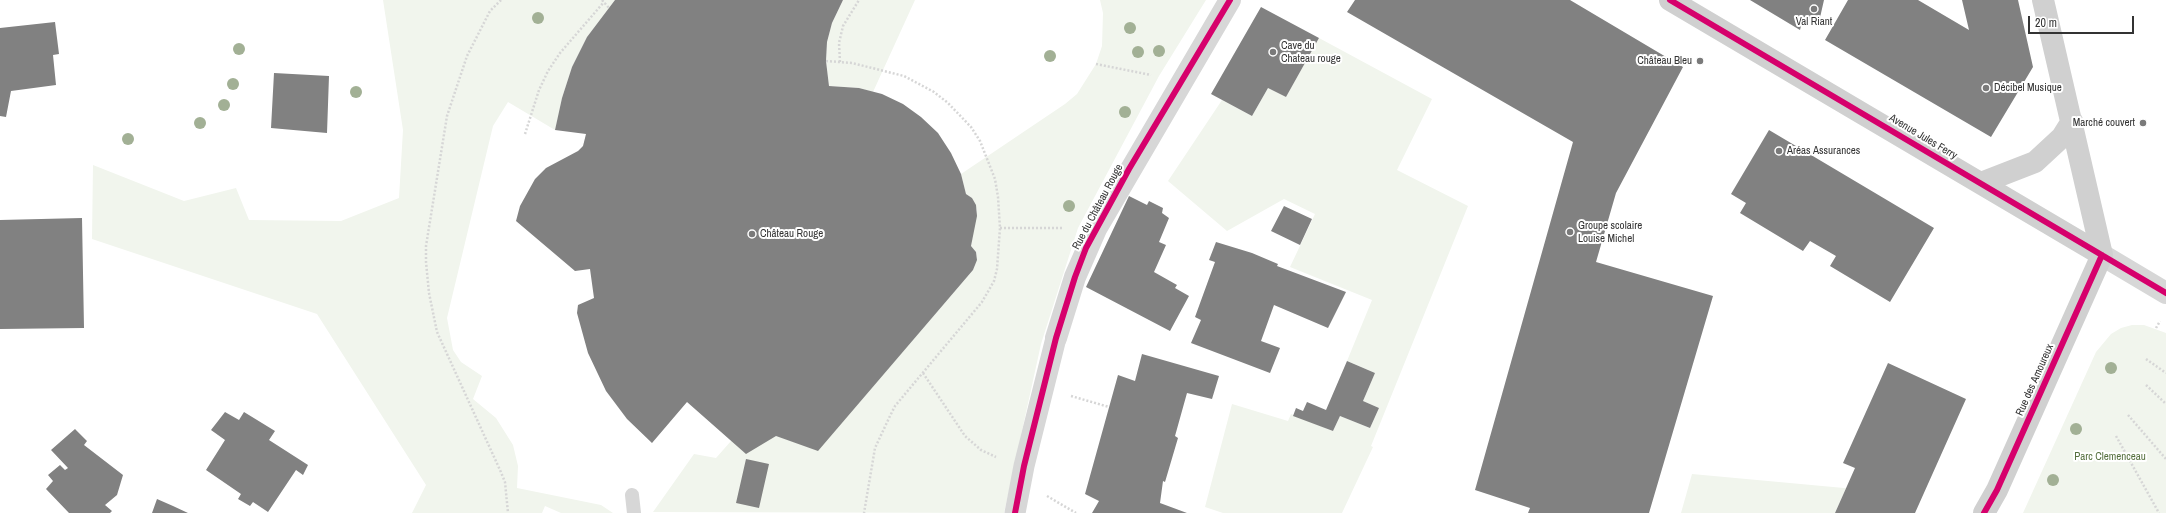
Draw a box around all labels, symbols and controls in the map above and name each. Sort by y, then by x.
marker: Val Riant [1809,4,1819,14]
scale bar [2030,8,2136,34]
place label: Val Riant [1796,15,1832,29]
text: 20 m [2035,15,2057,31]
place label: Cave du Chateau rouge [1281,39,1341,65]
marker: Cave du Chateau rouge [1268,47,1278,57]
place label: Château Bleu [1637,54,1692,68]
marker: Château Bleu [1695,56,1705,66]
place label: Décibel Musique [1994,81,2062,95]
marker: Décibel Musique [1981,83,1991,93]
street label: Avenue Jules Ferry [1887,111,1959,163]
place label: Marché couvert [2073,116,2135,130]
marker: Marché couvert [2138,118,2148,128]
place label: Aréas Assurances [1787,144,1860,158]
marker: Aréas Assurances [1774,146,1784,156]
street label: Rue du Château Rouge [1070,162,1126,252]
place label: Groupe scolaire Louise Michel [1578,219,1642,245]
place label: Château Rouge [760,227,823,241]
marker: Groupe scolaire Louise Michel [1565,227,1575,237]
marker: Château Rouge [747,229,757,239]
street label: Rue des Amoureux [2013,342,2057,418]
park label: Parc Clemenceau [2074,450,2146,464]

